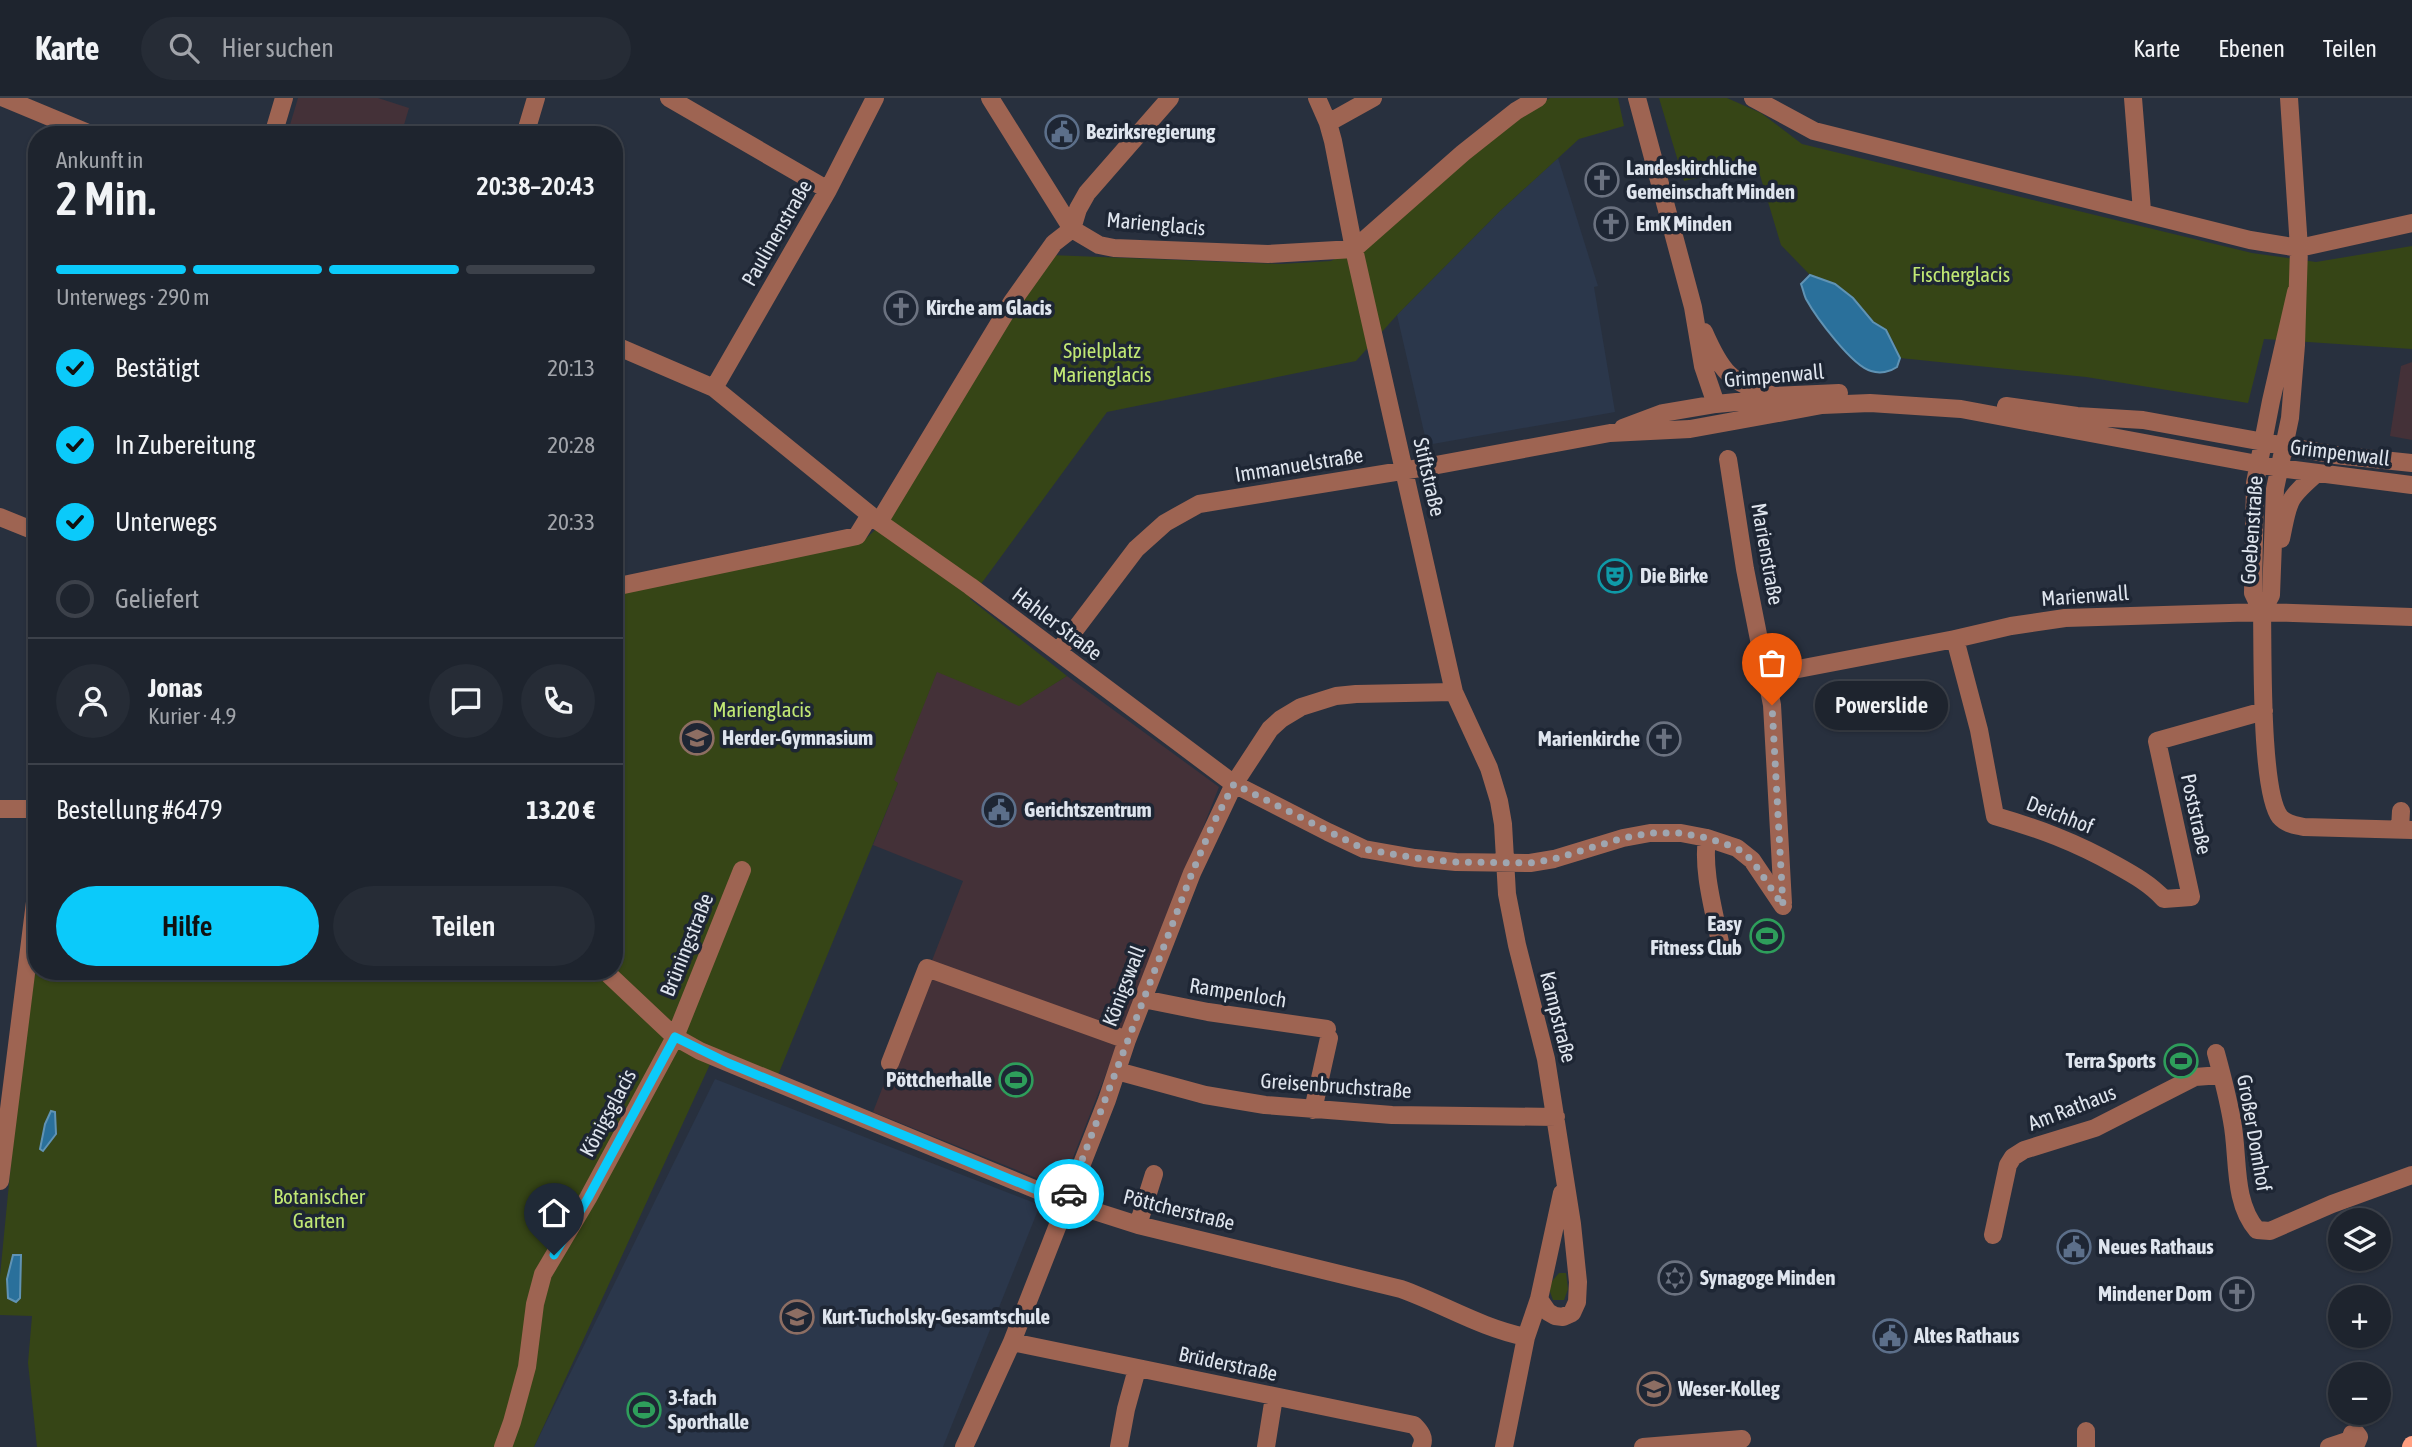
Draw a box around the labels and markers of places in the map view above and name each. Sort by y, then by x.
public building icon: Bezirksregierung [1043,113,1081,151]
place label: Bezirksregierung [1086,119,1216,143]
place label: Landeskirchliche Gemeinschaft Minden [1626,155,1795,203]
church icon: Landeskirchliche Gemeinschaft Minden [1583,161,1621,199]
church icon: EmK Minden [1592,205,1630,243]
place label: EmK Minden [1636,211,1732,235]
church icon: Kirche am Glacis [882,289,920,327]
place label: Kirche am Glacis [926,295,1053,319]
theatre icon: Die Birke [1596,557,1634,595]
place label: Die Birke [1640,563,1708,587]
pin [1742,633,1802,705]
callout: Powerslide [1814,680,1947,730]
school or university icon: Herder-Gymnasium [678,719,716,757]
church icon: Marienkirche [1645,720,1683,758]
place label: Herder-Gymnasium [722,725,873,749]
place label: Marienkirche [1538,726,1640,750]
public building icon: Gerichtszentrum [980,791,1018,829]
place label: Gerichtszentrum [1024,797,1152,821]
place label: Easy Fitness Club [1650,911,1742,959]
sports icon: Easy Fitness Club [1748,917,1786,955]
sports icon: Terra Sports [2162,1042,2200,1080]
place label: Terra Sports [2066,1048,2157,1072]
sports icon: Pöttcherhalle [997,1061,1035,1099]
place label: Pöttcherhalle [886,1067,992,1091]
pin [524,1183,584,1255]
public building icon: Neues Rathaus [2055,1228,2093,1266]
place label: Neues Rathaus [2098,1234,2214,1258]
synagogue icon: Synagoge Minden [1656,1259,1694,1297]
place label: Synagoge Minden [1700,1265,1835,1289]
church icon: Mindener Dom [2218,1275,2256,1313]
place label: Mindener Dom [2098,1281,2212,1305]
school or university icon: Kurt-Tucholsky-Gesamtschule [778,1298,816,1336]
place label: Kurt-Tucholsky-Gesamtschule [822,1304,1050,1328]
public building icon: Altes Rathaus [1871,1317,1909,1355]
place label: Altes Rathaus [1913,1323,2020,1347]
school or university icon: Weser-Kolleg [1635,1370,1673,1408]
place label: Weser-Kolleg [1677,1376,1781,1400]
place label: 3-fach Sporthalle [668,1385,749,1433]
sports icon: 3-fach Sporthalle [625,1391,663,1429]

